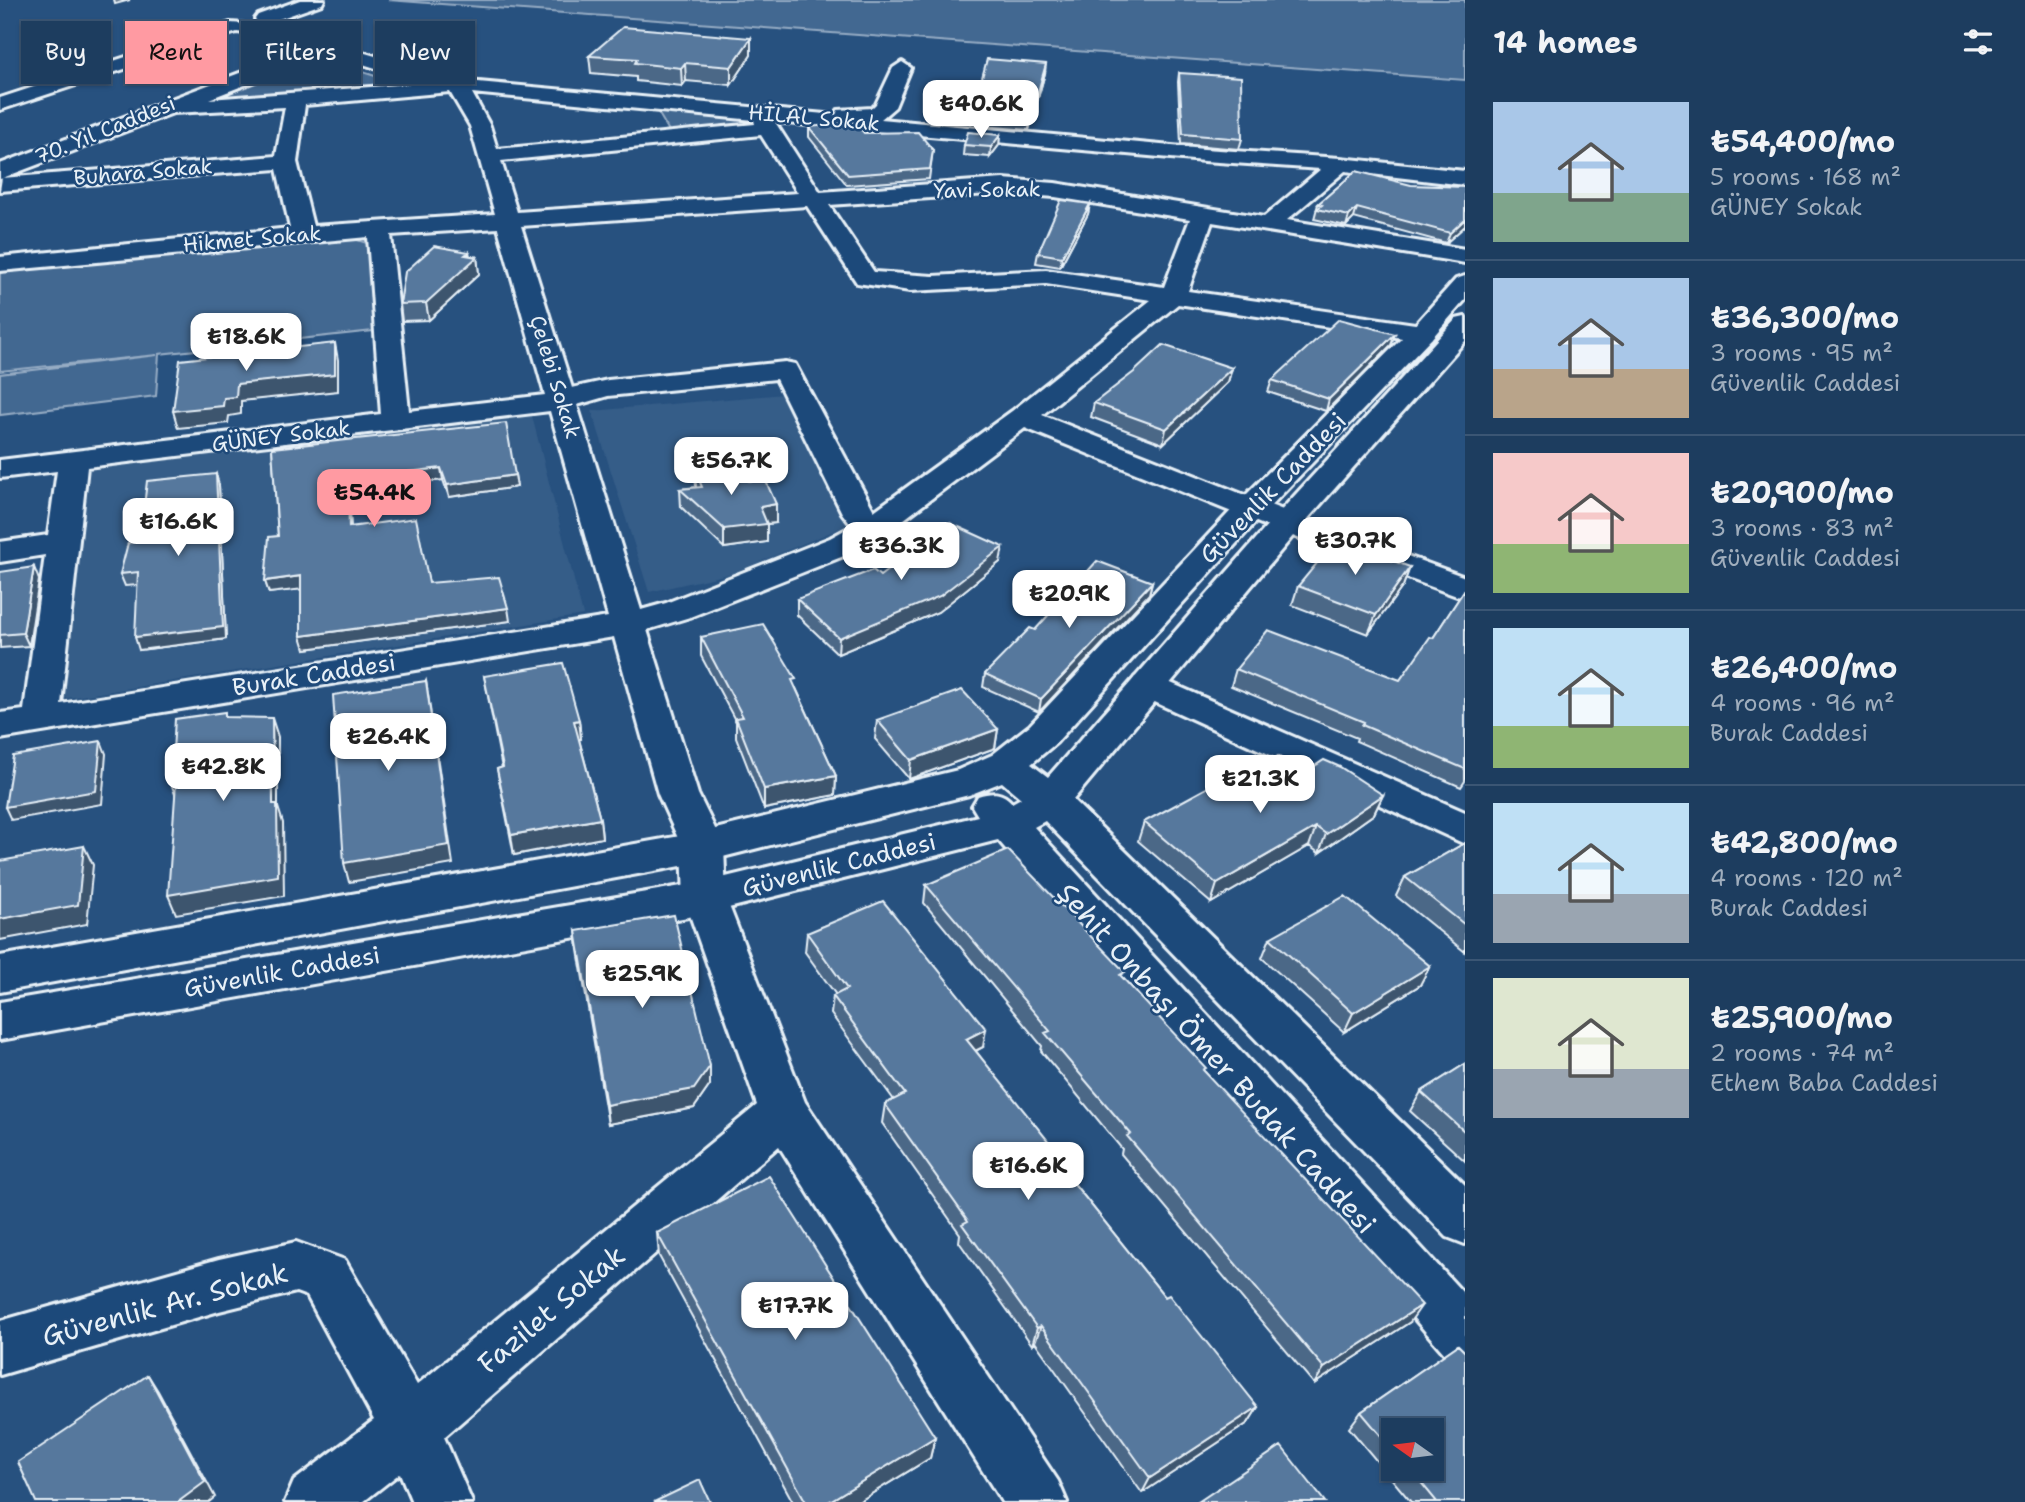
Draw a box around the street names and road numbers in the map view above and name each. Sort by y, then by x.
street label: 70. Yıl Caddesi [30,89,180,171]
street label: HİLAL Sokak [747,98,881,138]
street label: Buhara Sokak [72,152,214,192]
street label: Yavi Sokak [933,175,1041,205]
street label: Hikmet Sokak [182,219,322,259]
street label: Çelebi Sokak [523,312,587,442]
street label: Güvenlik Caddesi [1193,405,1353,571]
street label: GÜNEY Sokak [210,414,352,458]
street label: Burak Caddesi [230,646,398,704]
street label: Güvenlik Caddesi [739,825,939,905]
street label: Şehit Onbaşı Ömer Budak Caddesi [1049,874,1385,1242]
street label: Güvenlik Caddesi [181,939,383,1005]
street label: Fazilet Sokak [469,1236,633,1382]
street label: Güvenlik Ar. Sokak [38,1253,292,1355]

